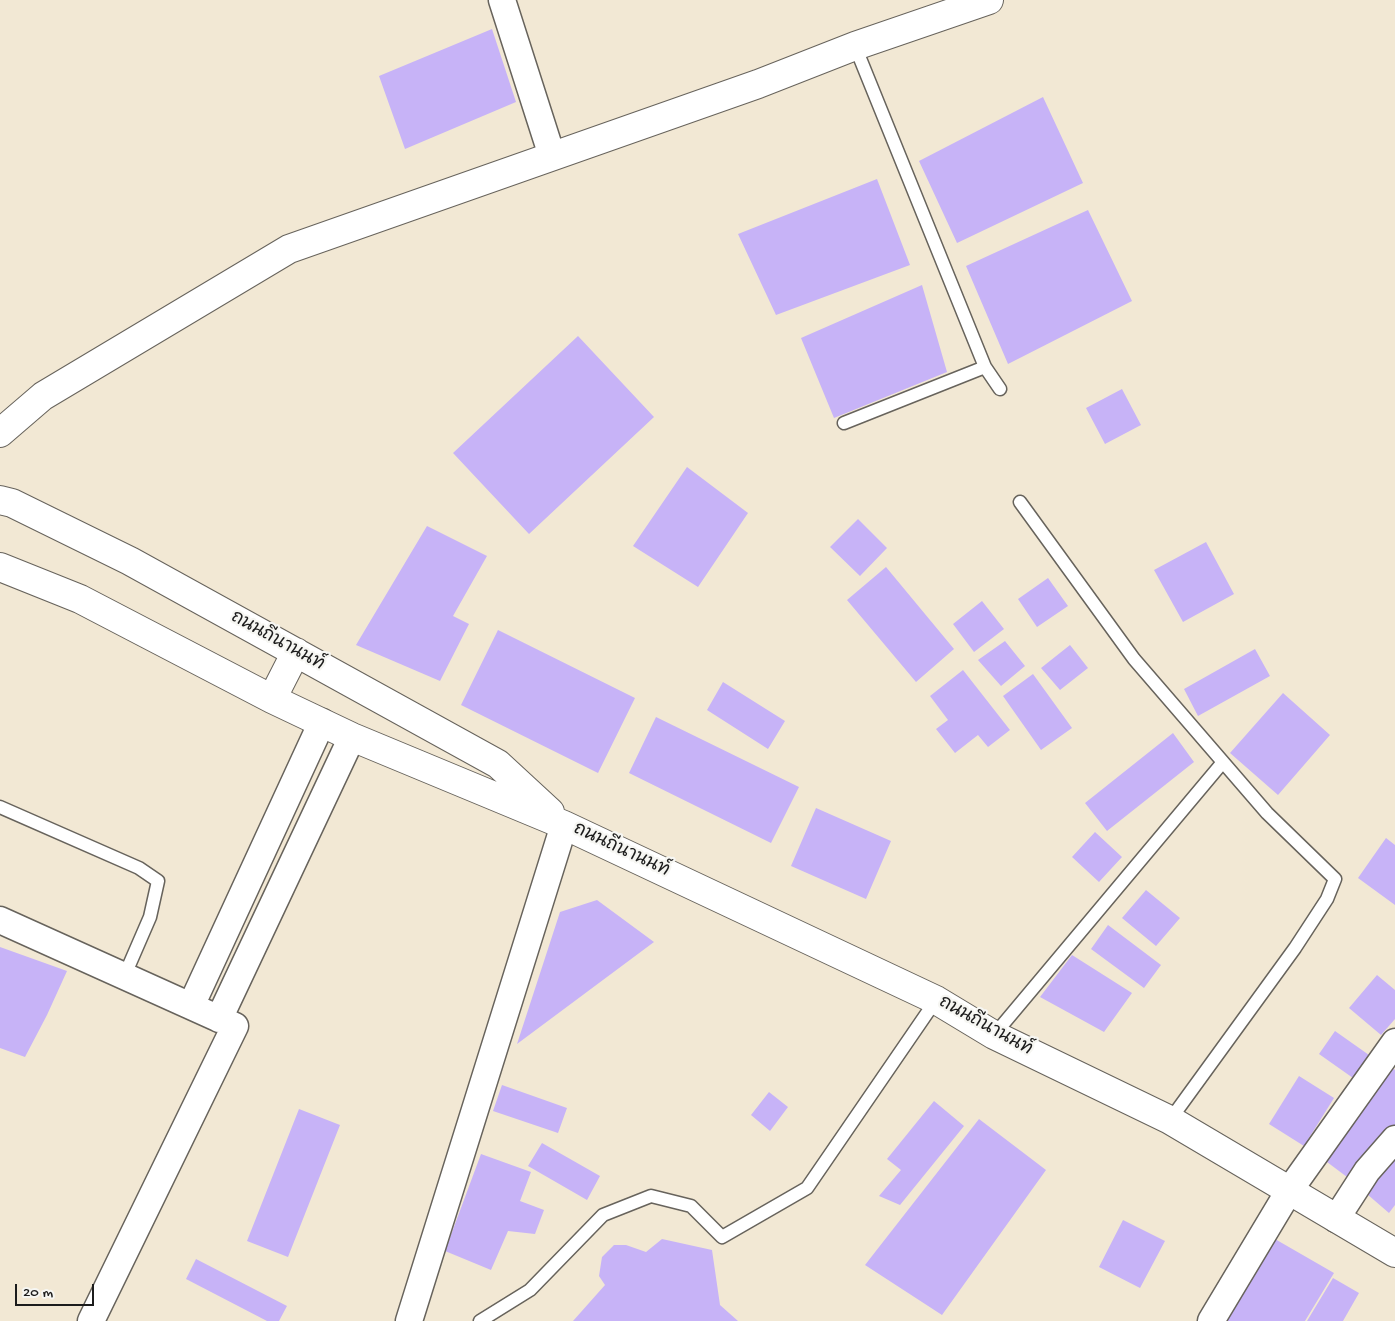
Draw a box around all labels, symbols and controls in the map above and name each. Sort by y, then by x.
street label: ถนนถีนานนท์ [226,607,328,677]
street label: ถนนถีนานนท์ [569,819,673,883]
street label: ถนนถีนานนท์ [934,992,1036,1062]
scale bar [18,1274,96,1306]
text: 20 m [23,1284,53,1302]

